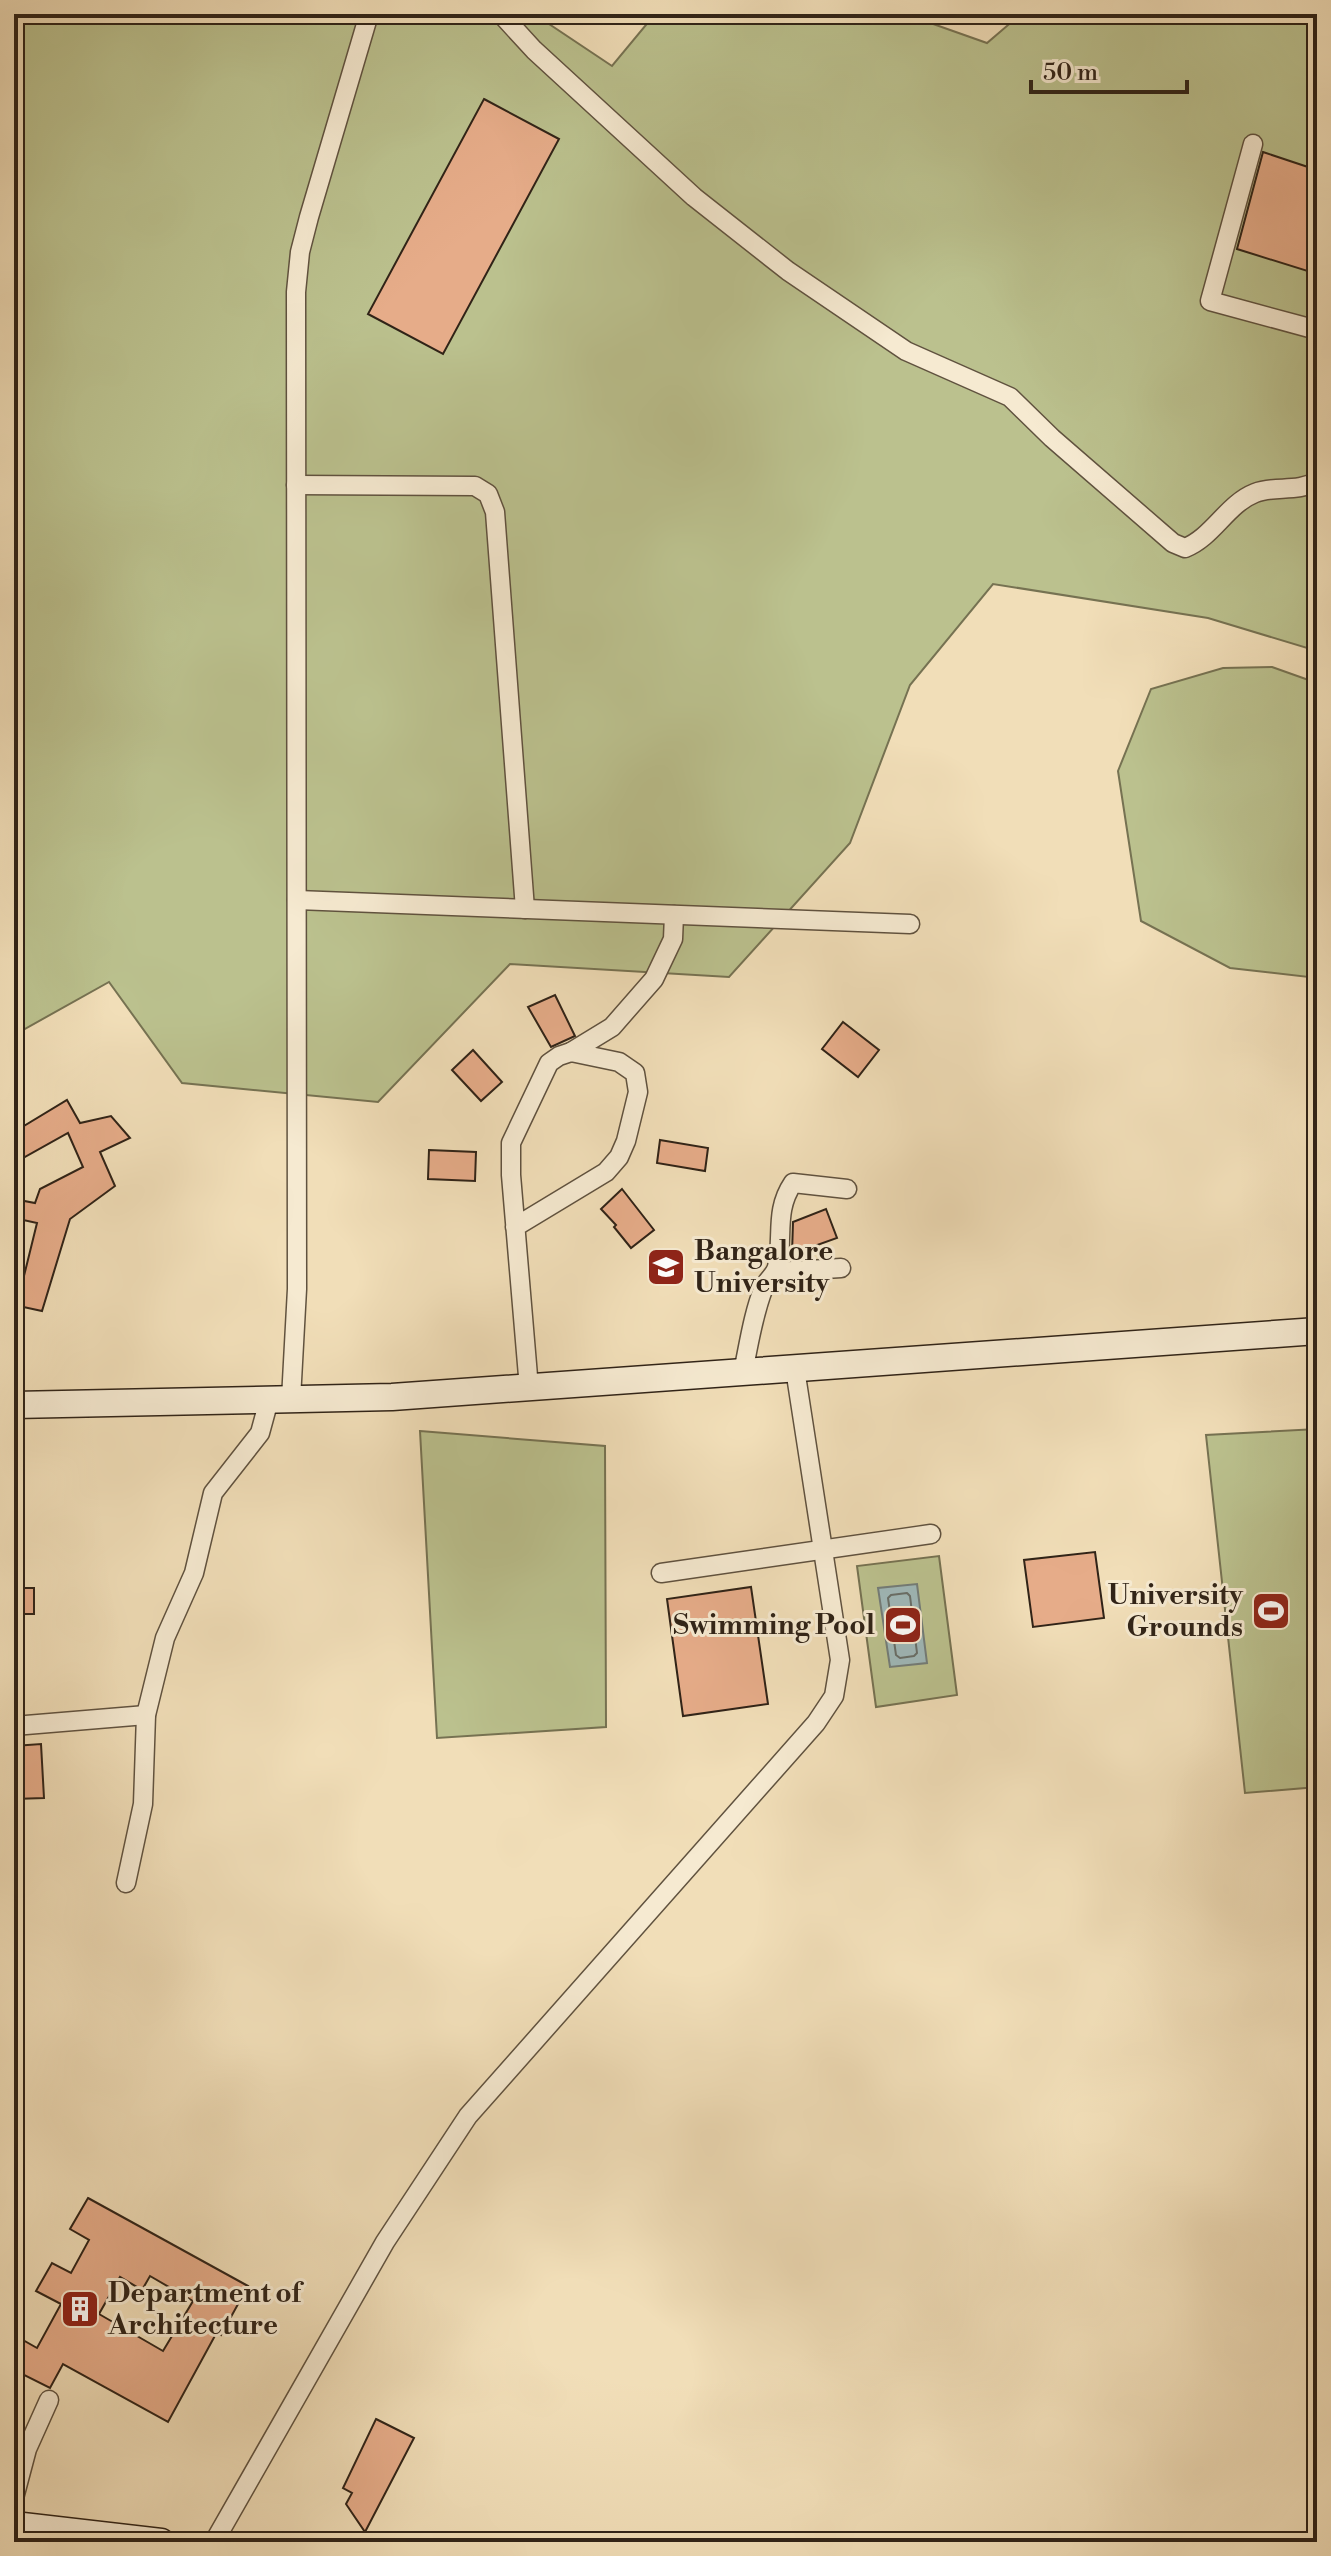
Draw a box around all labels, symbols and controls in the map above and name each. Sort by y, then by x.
scale bar [1031,44,1187,94]
text: 50 m [1043,58,1098,88]
place label: Bangalore University [694,1234,833,1301]
school or university icon: Bangalore University [645,1246,687,1288]
place label: University Grounds [1108,1578,1244,1645]
sports icon: University Grounds [1250,1590,1292,1632]
sports icon: Swimming Pool [882,1604,924,1646]
place label: Swimming Pool [673,1608,875,1643]
place label: Department of Architecture [107,2276,304,2343]
building icon: Department of Architecture [59,2288,101,2330]

